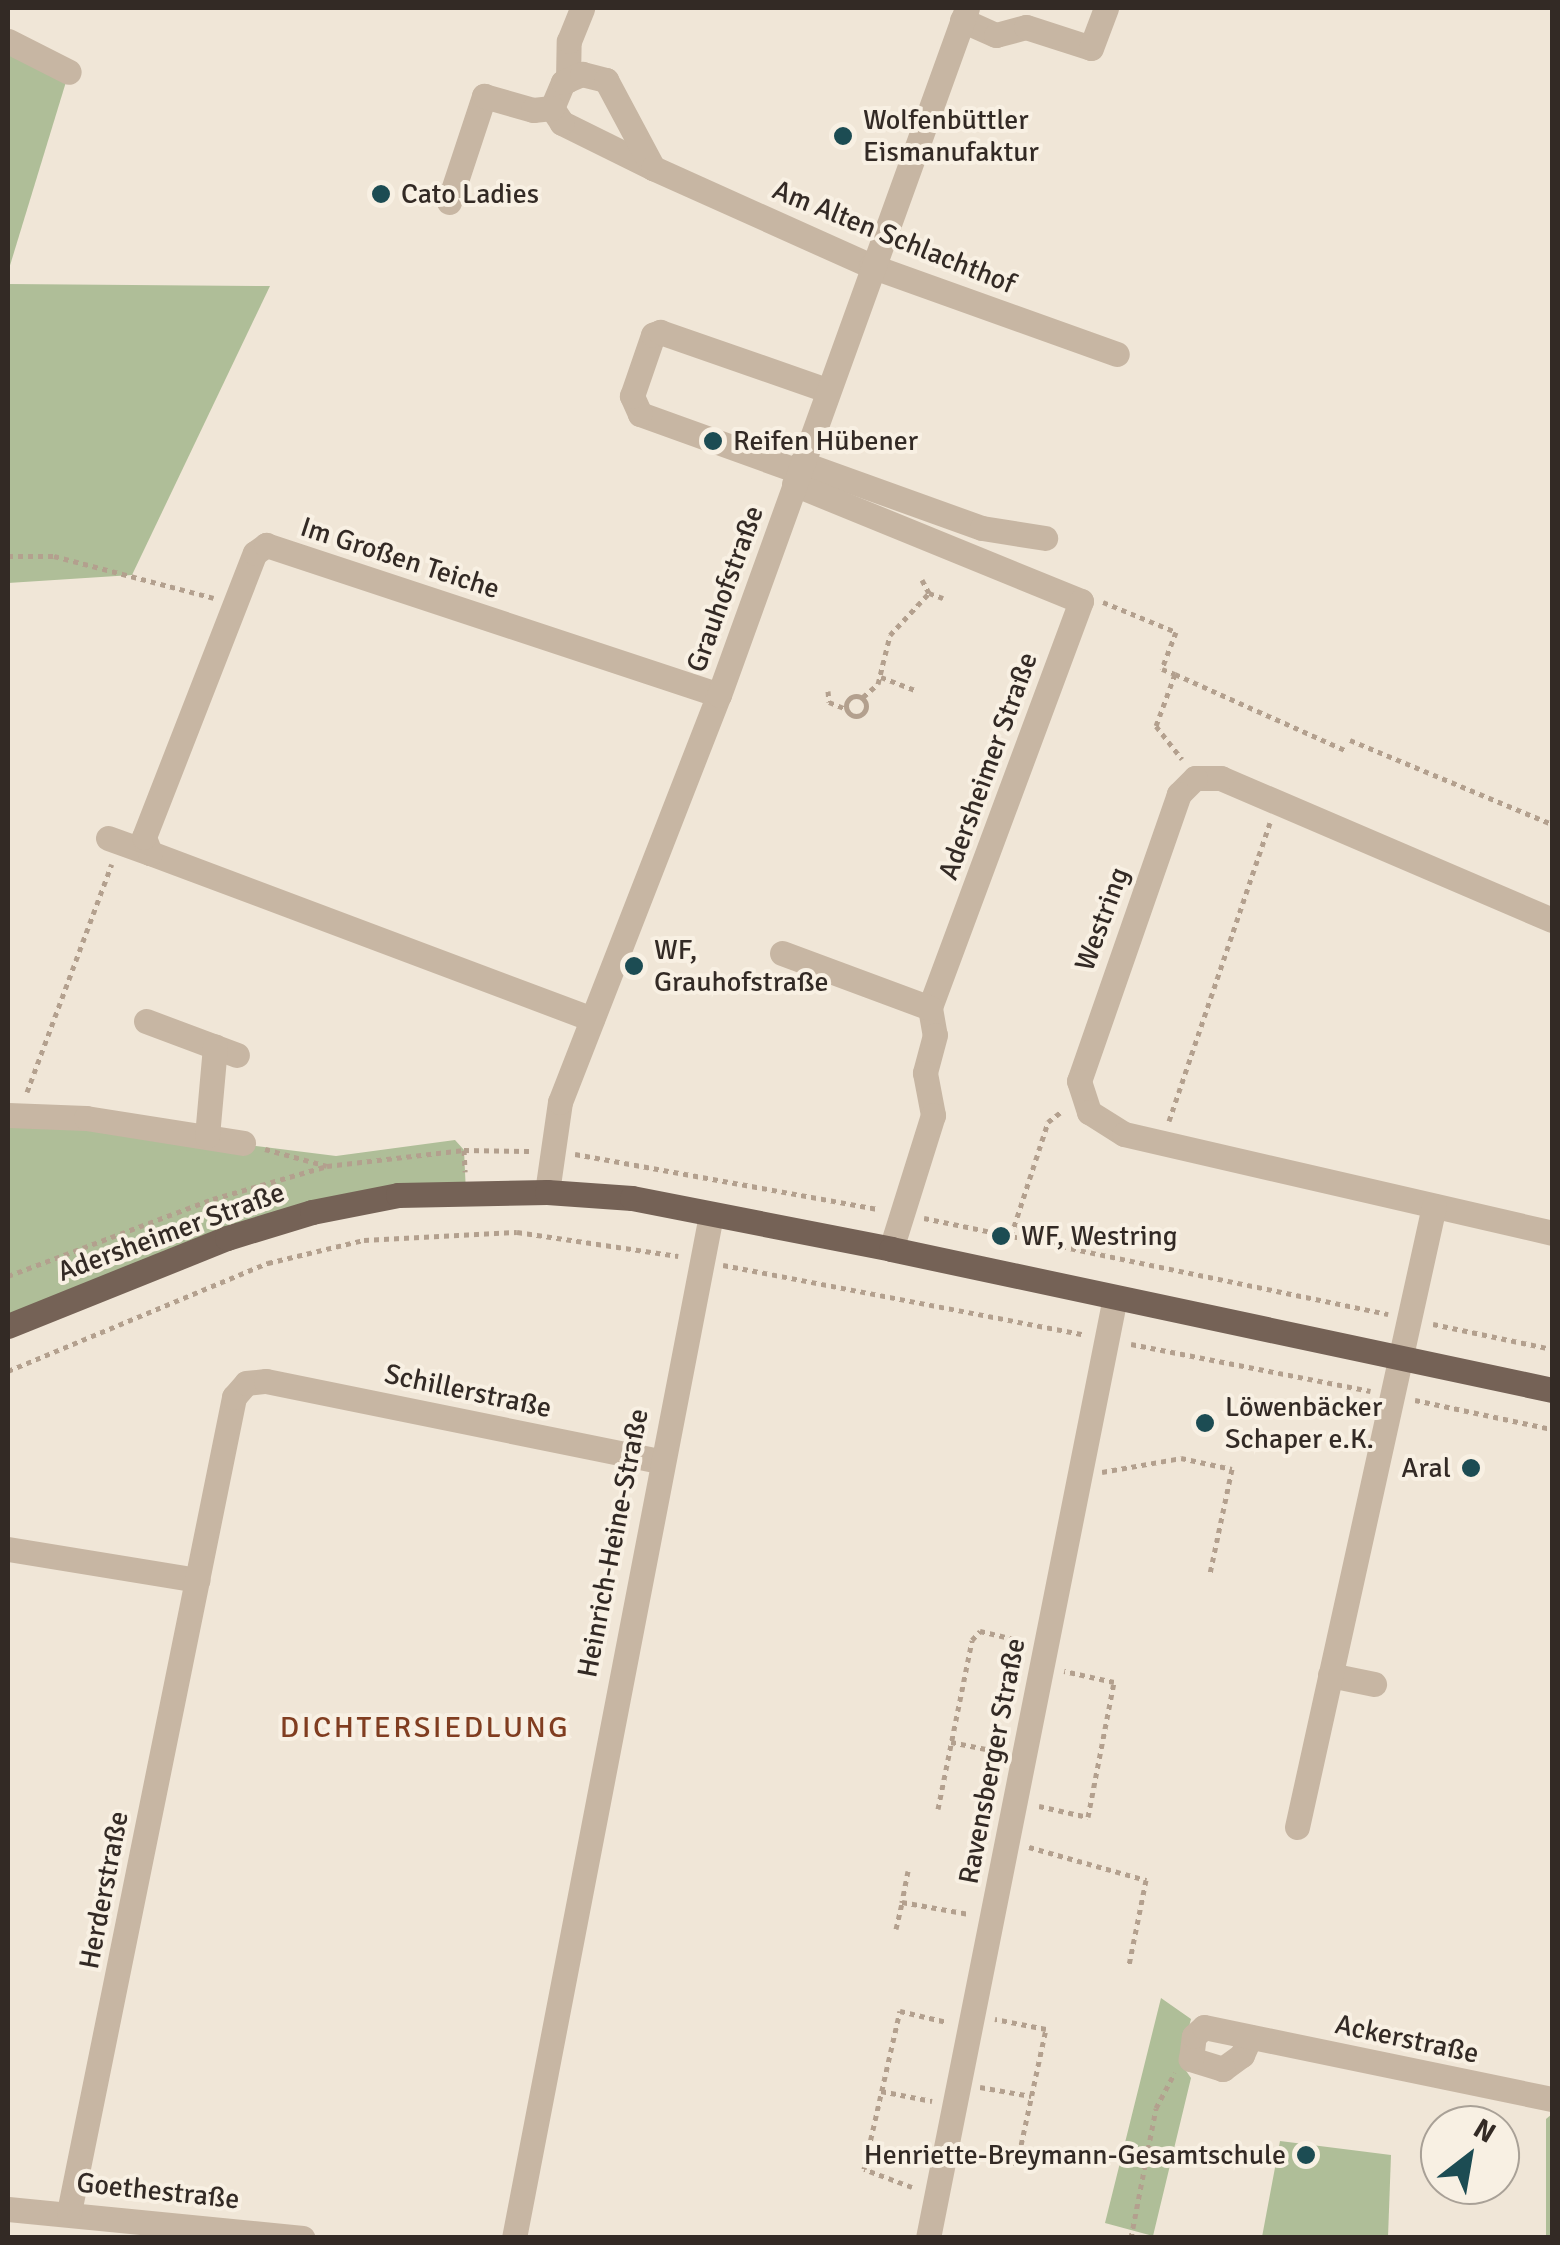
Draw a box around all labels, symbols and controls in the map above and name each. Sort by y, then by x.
place label: Wolfenbüttler Eismanufaktur [863,103,1039,169]
marker: Wolfenbüttler Eismanufaktur [832,125,854,147]
street label: Am Alten Schlachthof [768,173,1020,301]
place label: Cato Ladies [401,177,539,211]
marker: Cato Ladies [370,183,392,205]
place label: Reifen Hübener [733,424,918,458]
marker: Reifen Hübener [702,430,724,452]
street label: Grauhofstraße [679,501,771,677]
street label: Im Großen Teiche [296,510,504,606]
street label: Adersheimer Straße [931,648,1045,884]
street label: Westring [1068,863,1136,975]
place label: WF, Grauhofstraße [654,933,829,999]
marker: WF, Grauhofstraße [623,955,645,977]
street label: Adersheimer Straße [53,1175,289,1289]
place label: WF, Westring [1021,1219,1178,1253]
marker: WF, Westring [990,1225,1012,1247]
street label: Schillerstraße [382,1357,554,1425]
place label: Löwenbäcker Schaper e.K. [1225,1390,1382,1456]
street label: Heinrich-Heine-Straße [570,1406,656,1680]
marker: Löwenbäcker Schaper e.K. [1194,1412,1216,1434]
place label: Aral [1401,1451,1451,1485]
marker: Aral [1460,1457,1482,1479]
street label: Ravensberger Straße [952,1635,1032,1887]
district label: DICHTERSIEDLUNG [280,1710,570,1746]
street label: Herderstraße [72,1808,136,1972]
street label: Ackerstraße [1332,2007,1482,2071]
north arrow [1420,2105,1520,2205]
text: N [1467,2111,1502,2151]
place label: Henriette-Breymann-Gesamtschule [864,2138,1286,2172]
marker: Henriette-Breymann-Gesamtschule [1295,2144,1317,2166]
street label: Goethestraße [75,2166,241,2216]

